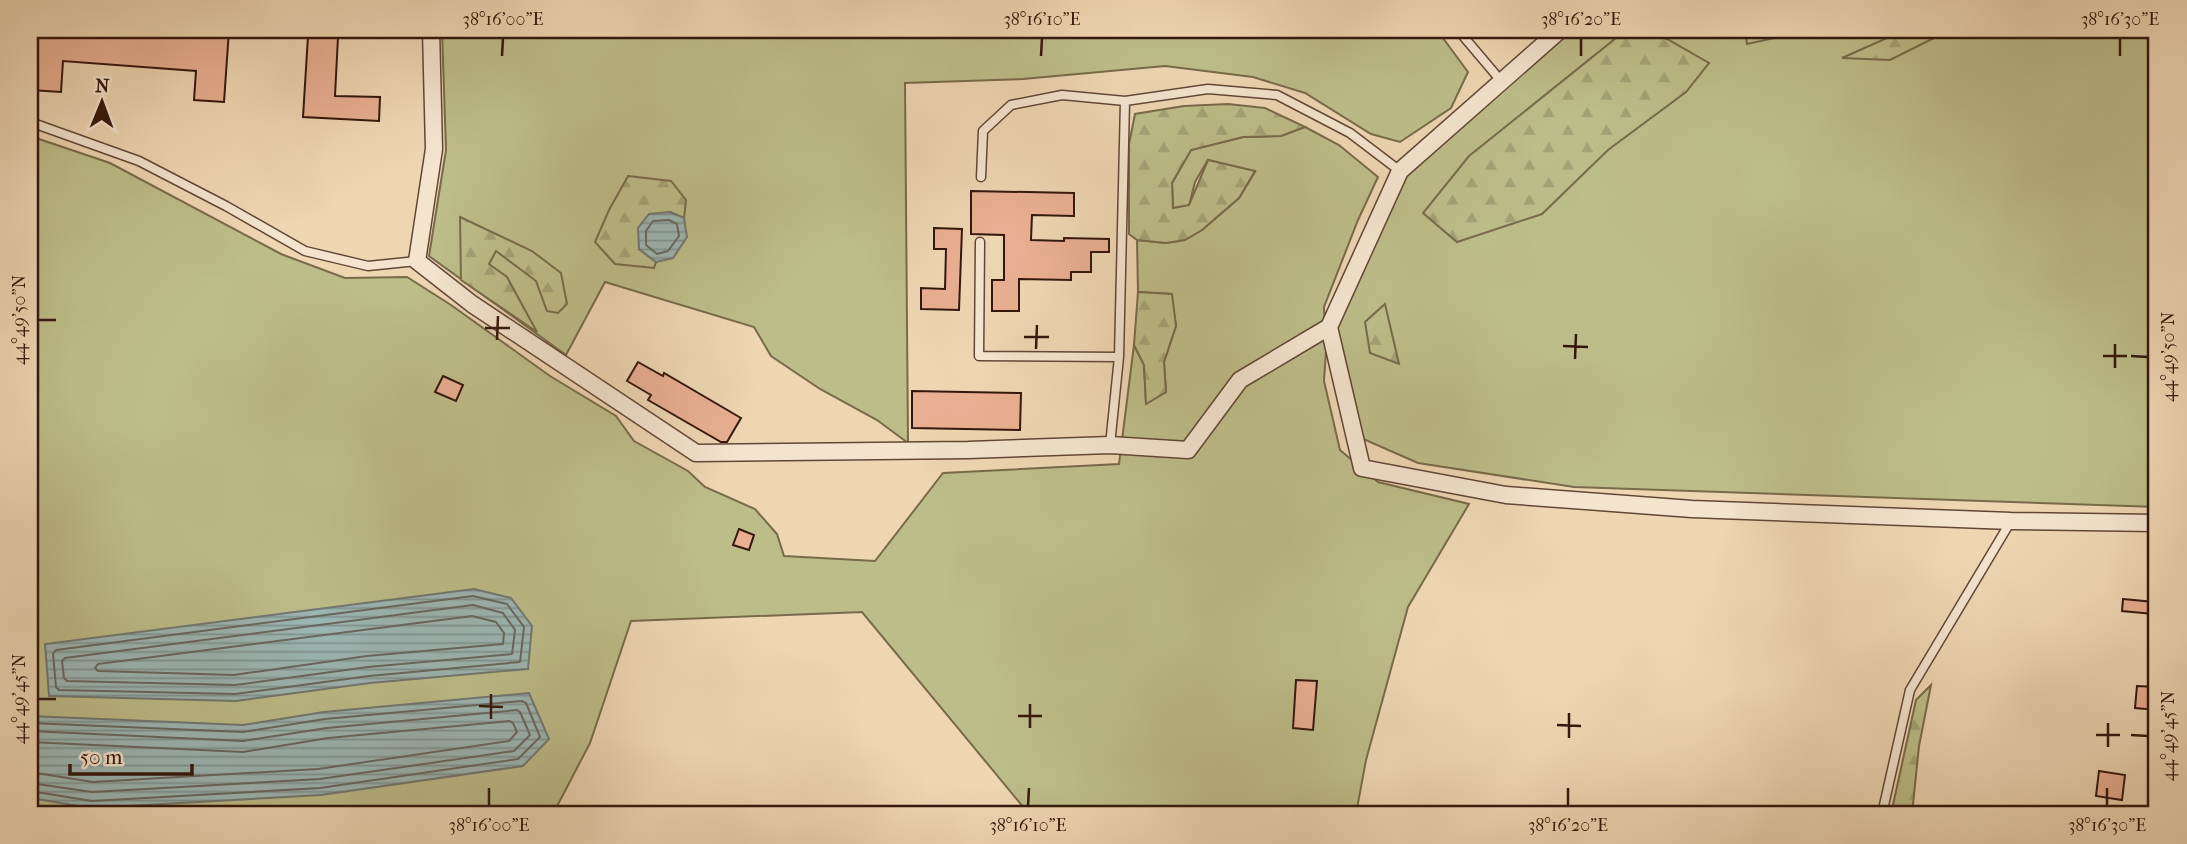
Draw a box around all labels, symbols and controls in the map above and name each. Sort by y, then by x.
text: 38°16'00"E [463,9,543,30]
text: 38°16'10"E [1003,9,1081,30]
text: 38°16'20"E [1541,9,1621,30]
text: 38°16'30"E [2081,9,2159,30]
north arrow [66,66,136,136]
text: N [95,75,110,97]
text: 44°49'50"N [9,275,30,365]
text: 44°49'50"N [2158,312,2179,402]
text: 44°49'45"N [9,653,30,744]
text: 44°49'45"N [2158,690,2179,781]
scale bar [70,732,192,776]
text: 50 m [80,745,123,769]
text: 38°16'00"E [449,815,529,836]
text: 38°16'10"E [989,815,1067,836]
text: 38°16'20"E [1528,815,1608,836]
text: 38°16'30"E [2068,815,2146,836]

